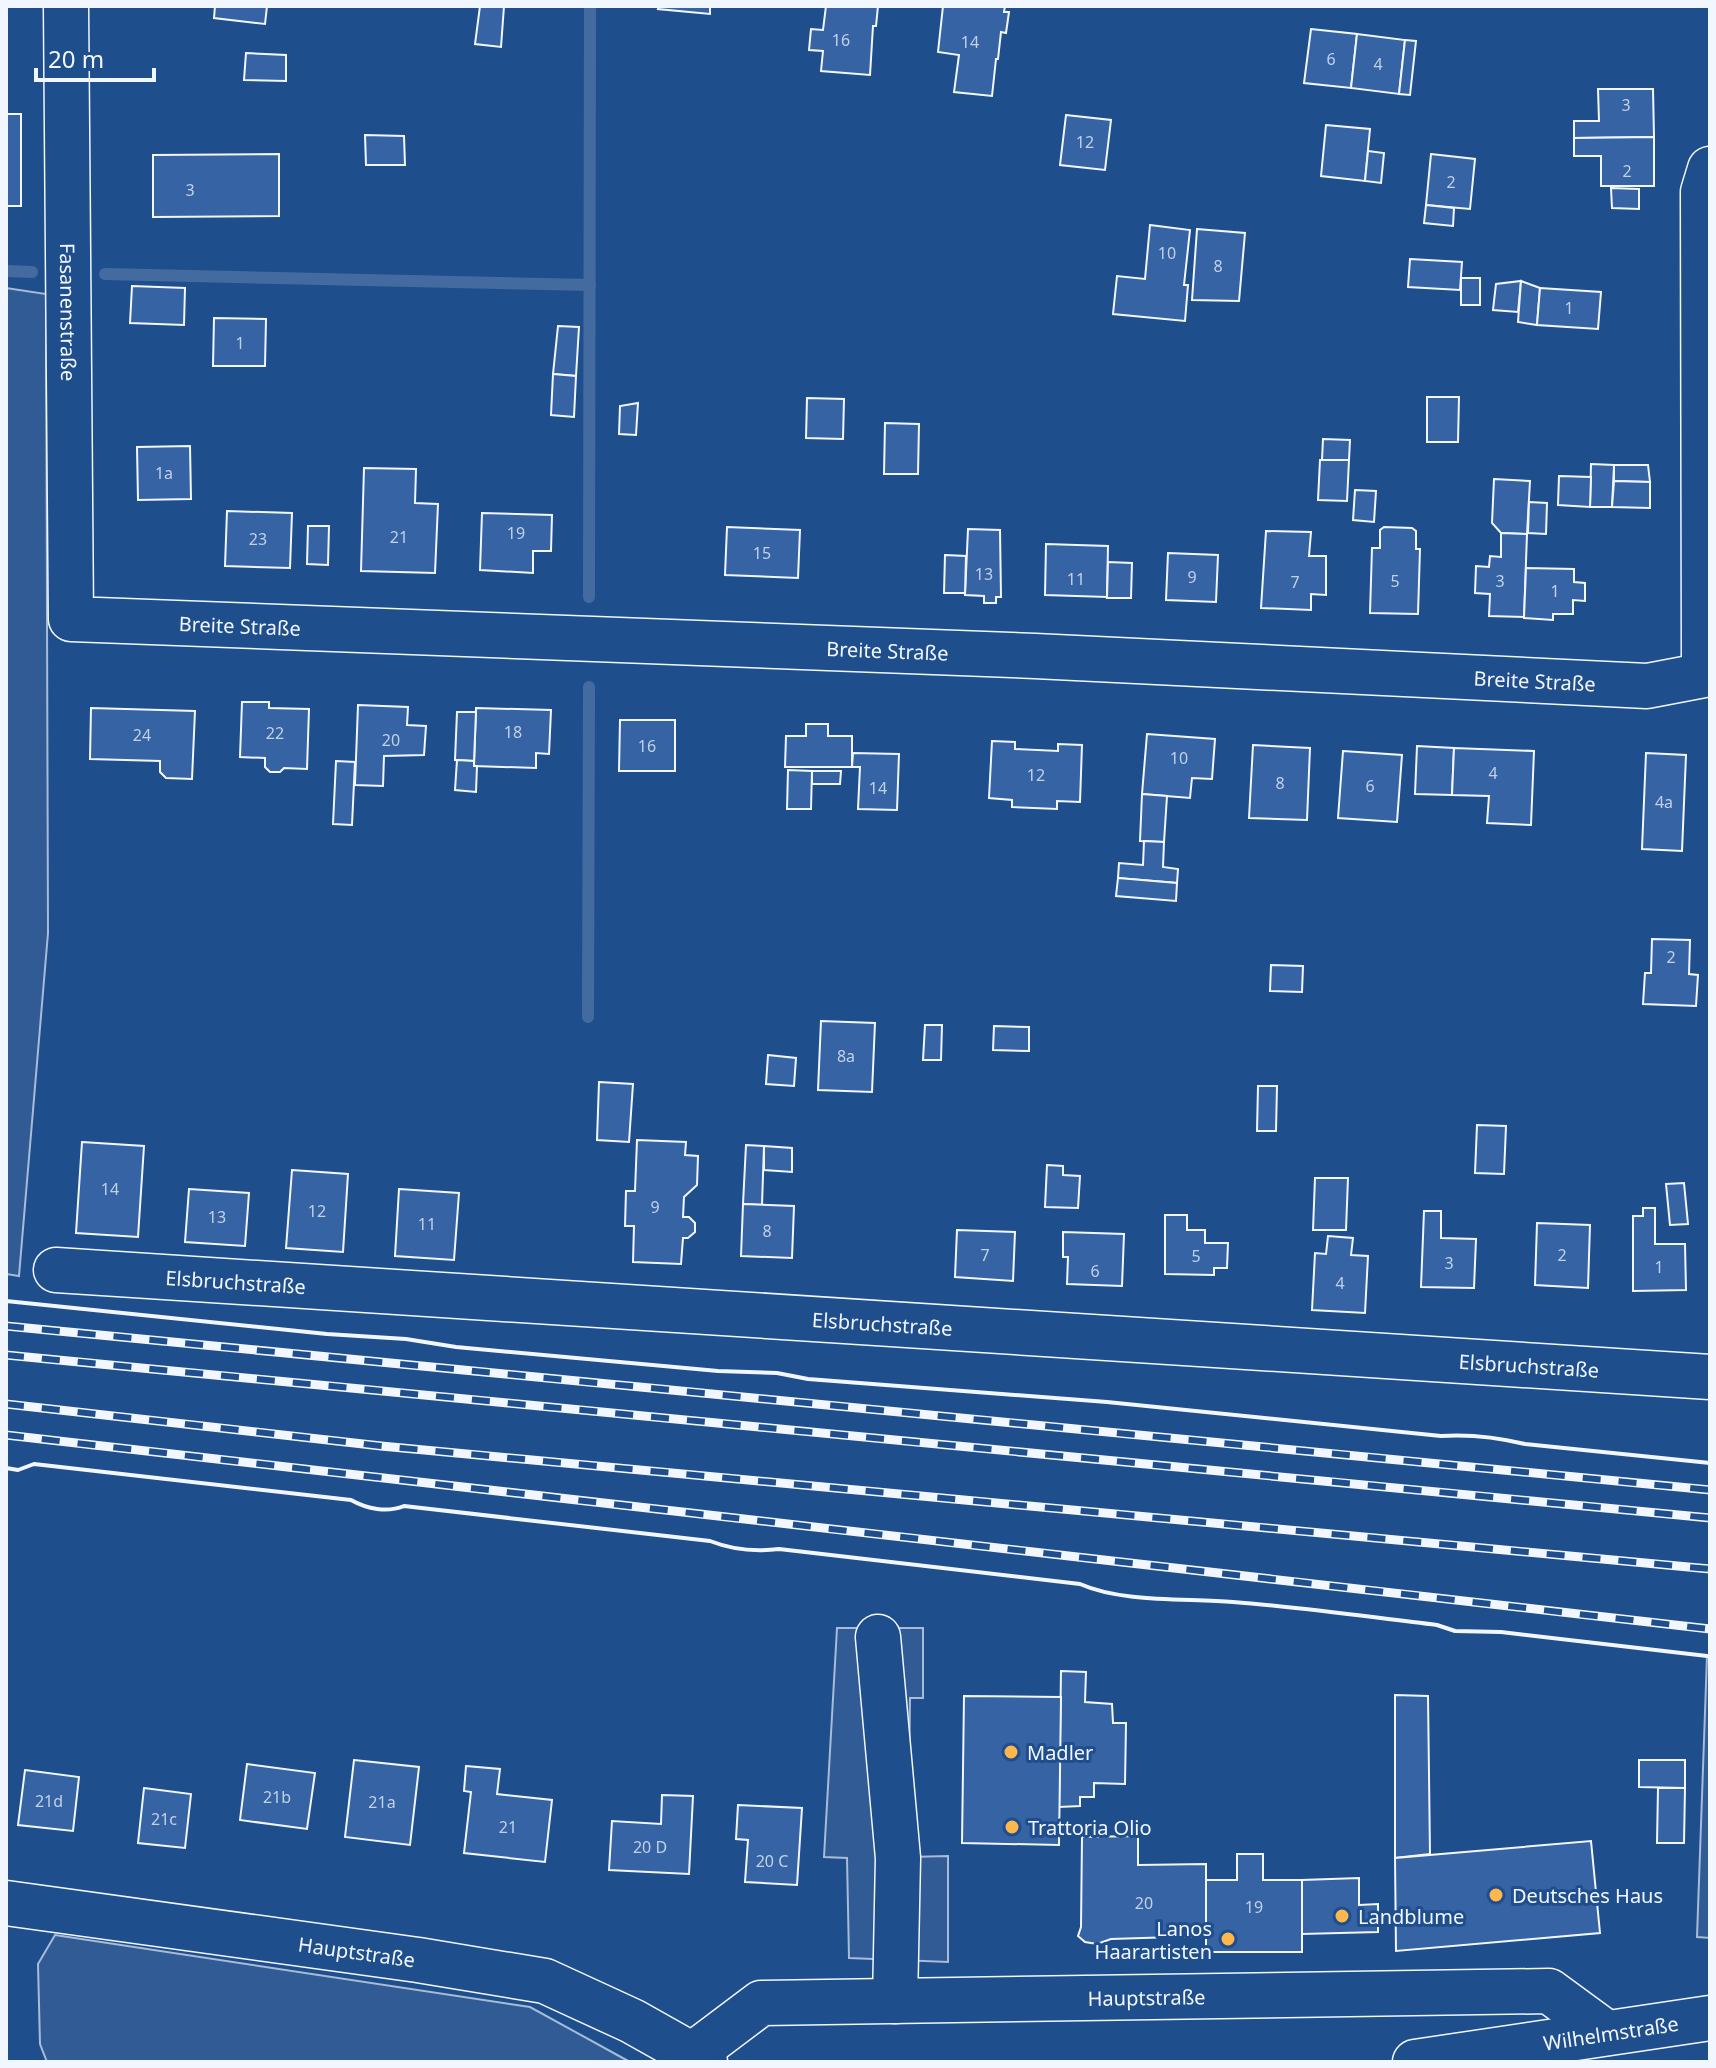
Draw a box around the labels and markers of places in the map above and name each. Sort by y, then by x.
place label: Madler [1027,1739,1093,1766]
marker: Madler [1002,1743,1020,1761]
place label: Trattoria Olio [1028,1814,1152,1841]
marker: Trattoria Olio [1003,1818,1021,1836]
place label: Deutsches Haus [1512,1882,1663,1909]
marker: Deutsches Haus [1487,1886,1505,1904]
place label: Landblume [1358,1903,1464,1930]
marker: Landblume [1333,1907,1351,1925]
place label: Lanos Haarartisten [1095,1915,1212,1965]
marker: Lanos Haarartisten [1219,1930,1237,1948]

